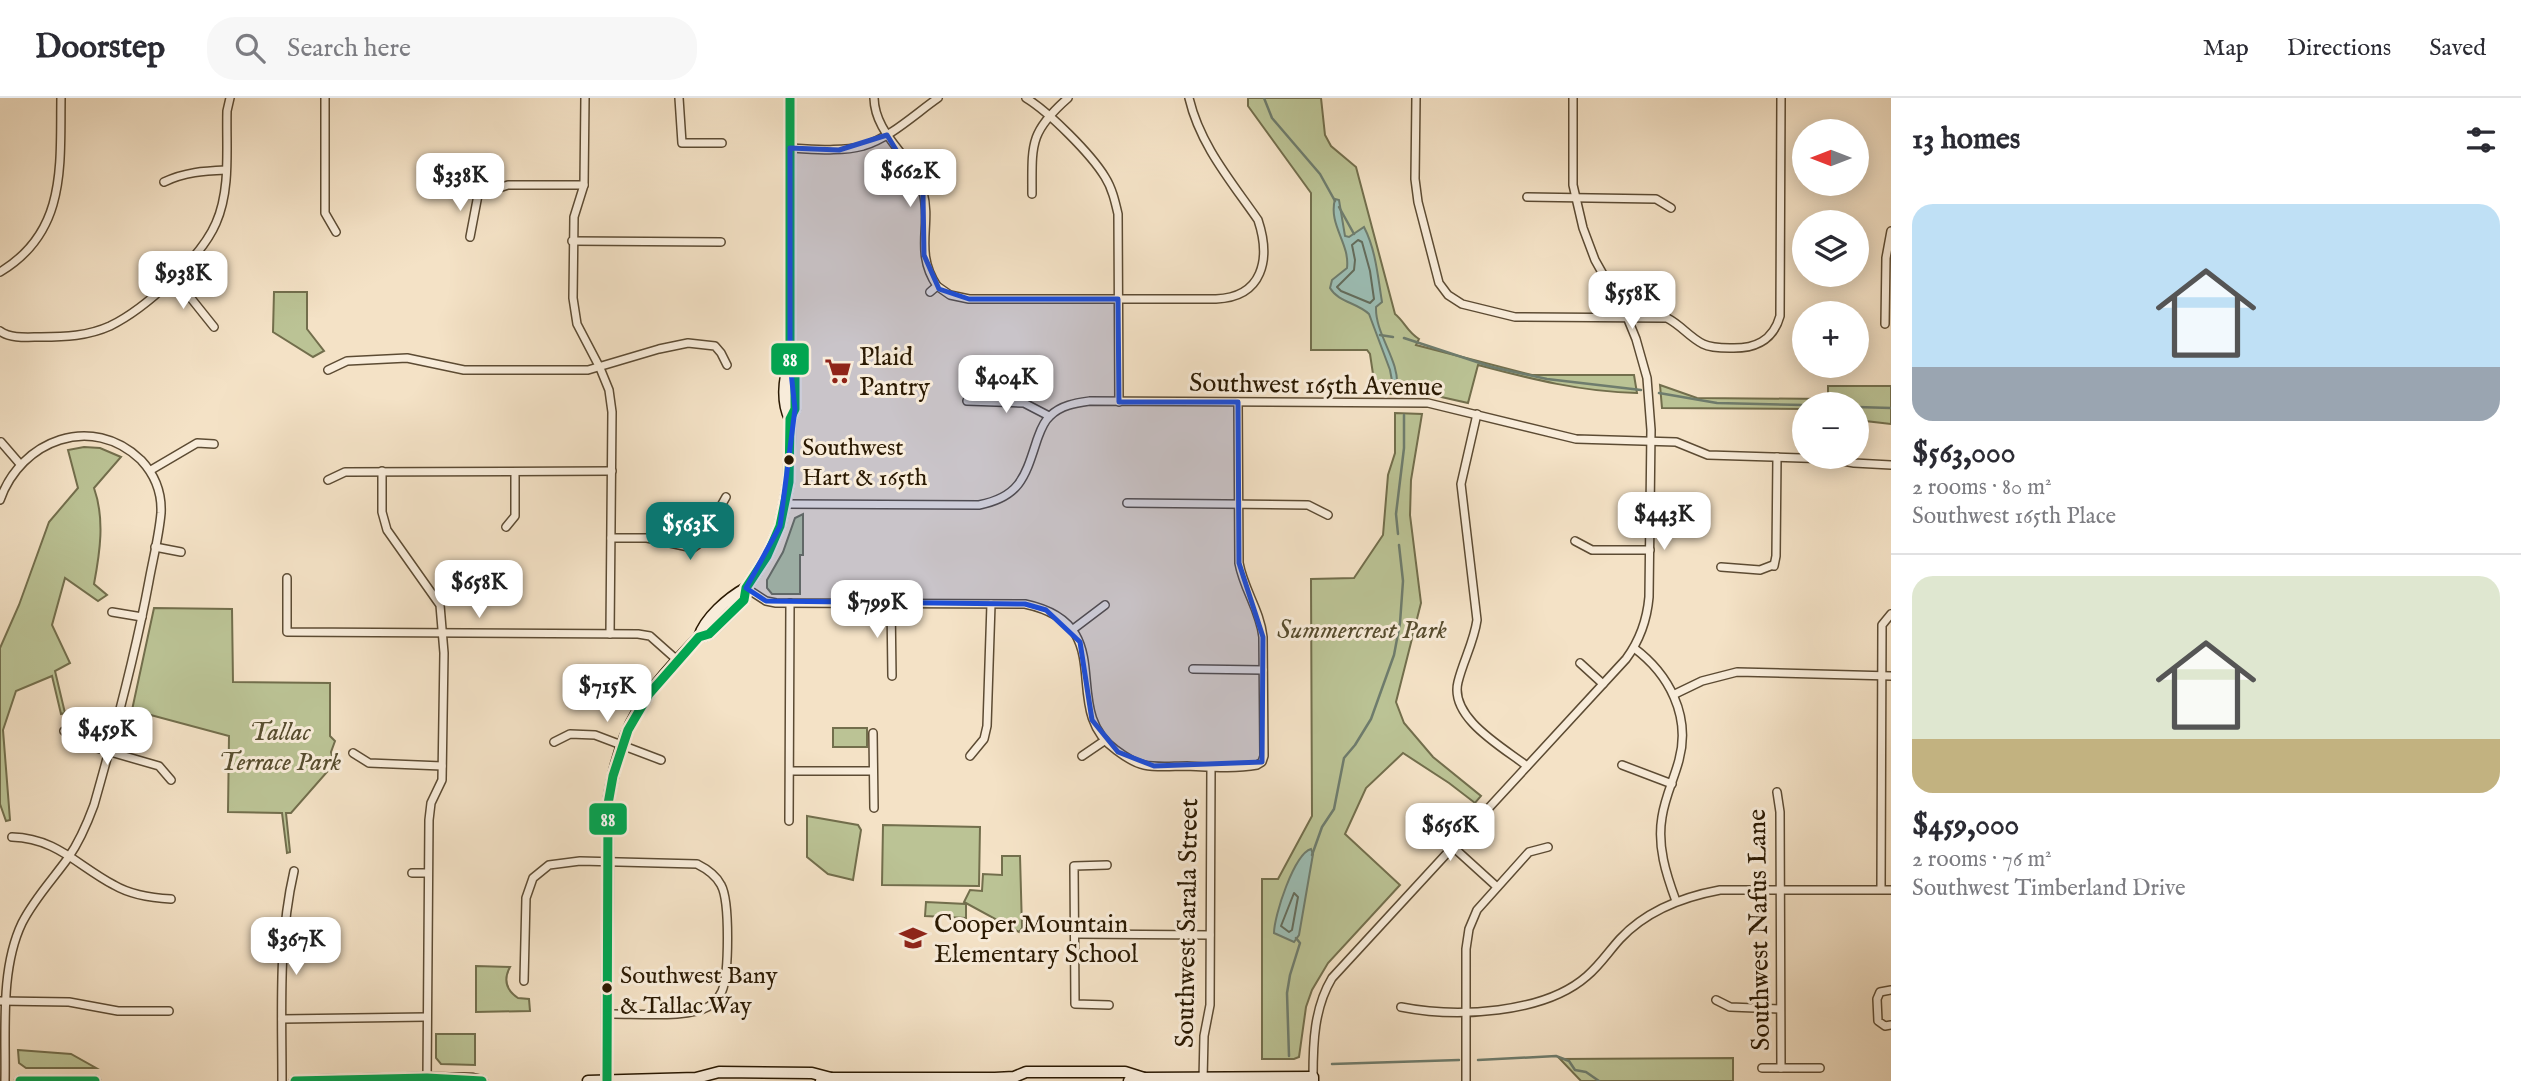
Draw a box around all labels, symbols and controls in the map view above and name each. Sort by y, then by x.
search box [207,17,697,80]
text: Doorstep [35,27,165,69]
icon: search [231,29,269,67]
text: Search here [287,32,411,65]
text: Map [2203,33,2249,64]
text: Directions [2287,33,2391,64]
text: Saved [2429,33,2486,64]
north arrow [1792,119,1869,196]
map controls [1792,119,1869,469]
text: 13 homes [1912,121,2020,159]
icon: filters [2462,121,2500,159]
pin: $662K [861,150,959,209]
pin: $338K [411,153,509,213]
text: $662K [880,157,940,186]
text: $338K [432,161,488,190]
button: layers [1792,210,1869,287]
icon: home [2143,250,2269,376]
pin: $938K [134,252,232,311]
text: $938K [154,259,212,288]
pin: $558K [1583,272,1681,331]
text: $558K [1604,279,1660,308]
button: + [1792,301,1869,378]
place label: Plaid Pantry [859,341,930,404]
line badge: 88 [770,342,810,376]
text: 88 [783,349,797,373]
supermarket icon: Plaid Pantry [823,356,853,386]
pin: $404K [957,356,1055,415]
text: $404K [974,363,1038,392]
street label: Southwest 165th Avenue [1189,367,1443,404]
button: − [1792,392,1869,469]
place label: Southwest Hart & 165th [802,433,928,494]
text: $563,000 [1912,435,2015,473]
marker: Southwest Hart & 165th [782,453,796,467]
text: 2 rooms · 80 m² [1912,473,2052,502]
pin: $443K [1615,492,1713,552]
text: $443K [1634,500,1694,529]
text: Southwest 165th Place [1912,502,2116,531]
pin: $563K [641,503,739,562]
text: $563K [662,510,718,539]
pin: $658K [430,560,528,620]
text: $658K [451,568,507,597]
pin: $799K [828,580,926,640]
text: $799K [847,588,907,617]
park label: Summercrest Park [1277,614,1448,647]
icon: home [2143,622,2269,748]
pin: $715K [558,664,656,724]
text: $715K [578,672,636,701]
pin: $459K [58,708,156,767]
text: $459K [78,715,136,744]
park label: Tallac Terrace Park [219,716,342,779]
street label: Southwest Sarala Street [1169,798,1206,1048]
line badge: 88 [588,802,628,836]
pin: $656K [1401,804,1499,863]
text: $459,000 [1912,807,2019,845]
text: 88 [601,809,615,833]
street label: Southwest Nafus Lane [1741,809,1778,1051]
text: $656K [1421,811,1479,840]
text: 2 rooms · 76 m² [1912,845,2052,874]
text: Southwest Timberland Drive [1912,874,2186,903]
place label: Cooper Mountain Elementary School [934,908,1139,971]
pin: $367K [247,918,345,977]
school or university icon: Cooper Mountain Elementary School [898,923,928,953]
text: $367K [267,925,325,954]
place label: Southwest Bany & Tallac Way [620,961,778,1022]
marker: Southwest Bany & Tallac Way [600,981,614,995]

